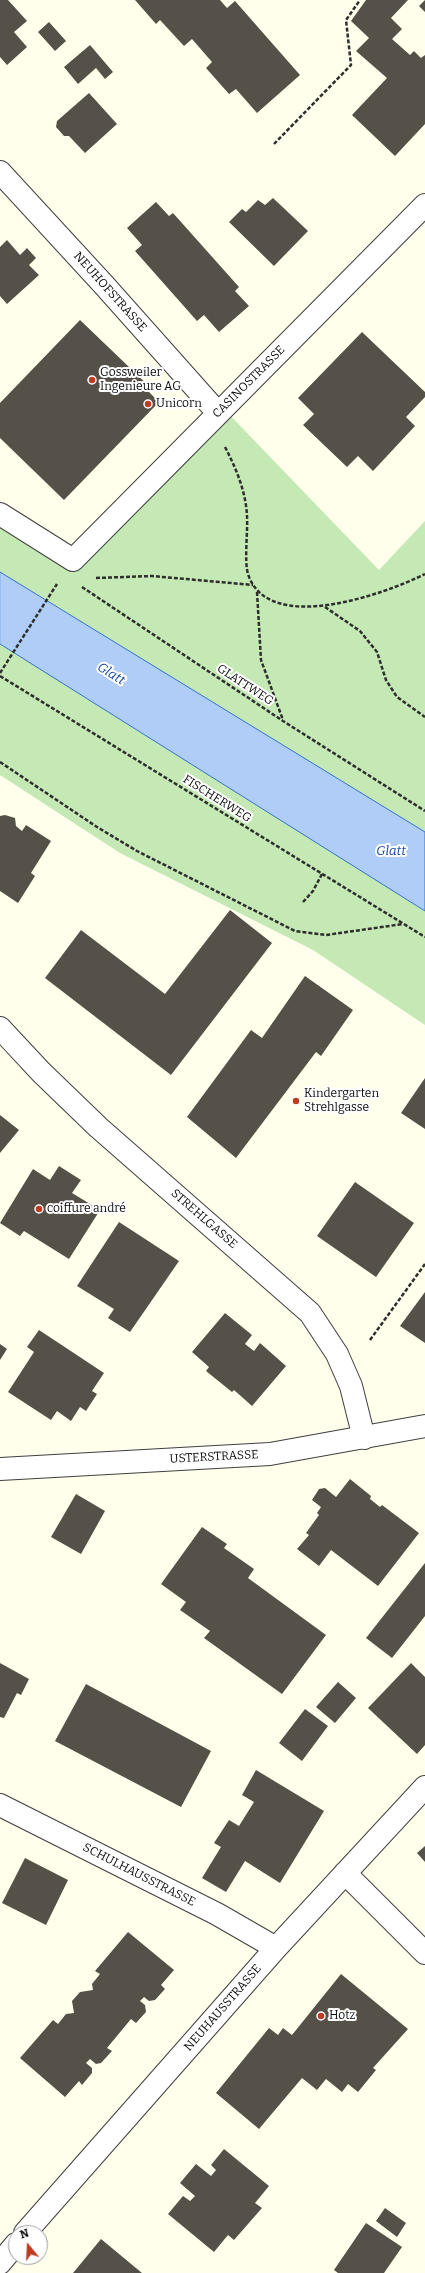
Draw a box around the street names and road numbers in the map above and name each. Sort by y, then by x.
street label: NEUHOFSTRASSE [70,249,150,335]
street label: CASINOSTRASSE [210,343,288,421]
street label: GLATTWEG [214,661,276,709]
street label: FISCHERWEG [180,772,254,826]
street label: STREHLGASSE [168,1186,240,1252]
street label: USTERSTRASSE [169,1447,259,1467]
street label: SCHULHAUSSTRASSE [80,1840,198,1910]
street label: NEUHAUSSTRASSE [181,1962,265,2054]

